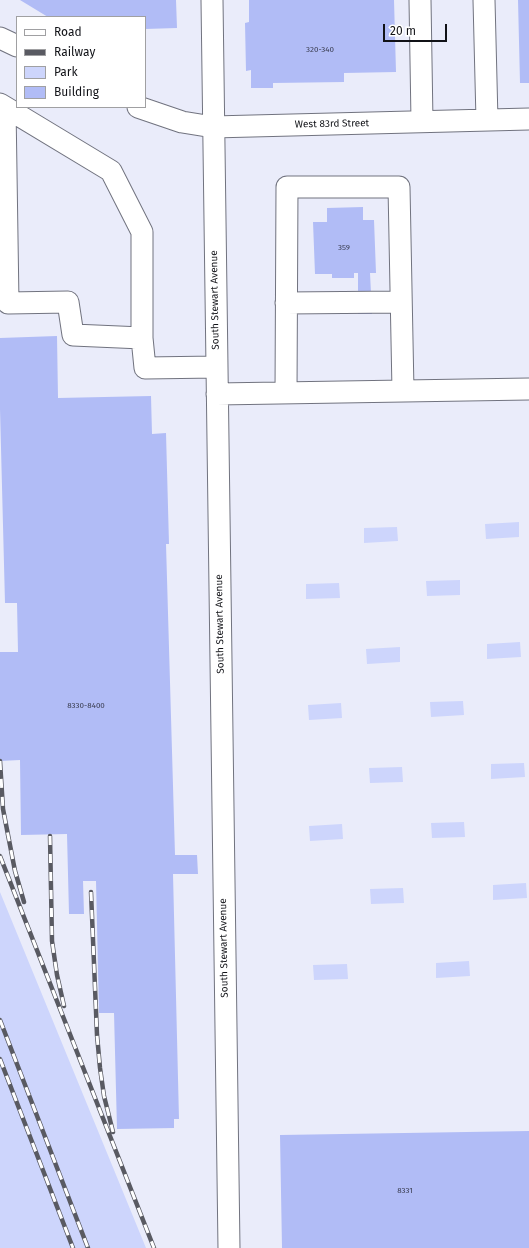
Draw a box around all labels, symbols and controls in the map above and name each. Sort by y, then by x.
legend [16,16,146,108]
scale bar [385,16,449,42]
text: 20 m [390,24,416,38]
text: Road [54,25,82,39]
text: Railway [54,45,95,59]
house number: 320-340 [306,45,334,55]
text: Park [54,65,78,79]
text: Building [54,85,99,99]
street label: West 83rd Street [295,117,369,131]
house number: 359 [338,243,350,253]
street label: South Stewart Avenue [208,250,222,350]
street label: South Stewart Avenue [213,574,227,674]
house number: 8330-8400 [67,701,105,711]
street label: South Stewart Avenue [217,898,231,998]
house number: 8331 [397,1186,413,1196]

